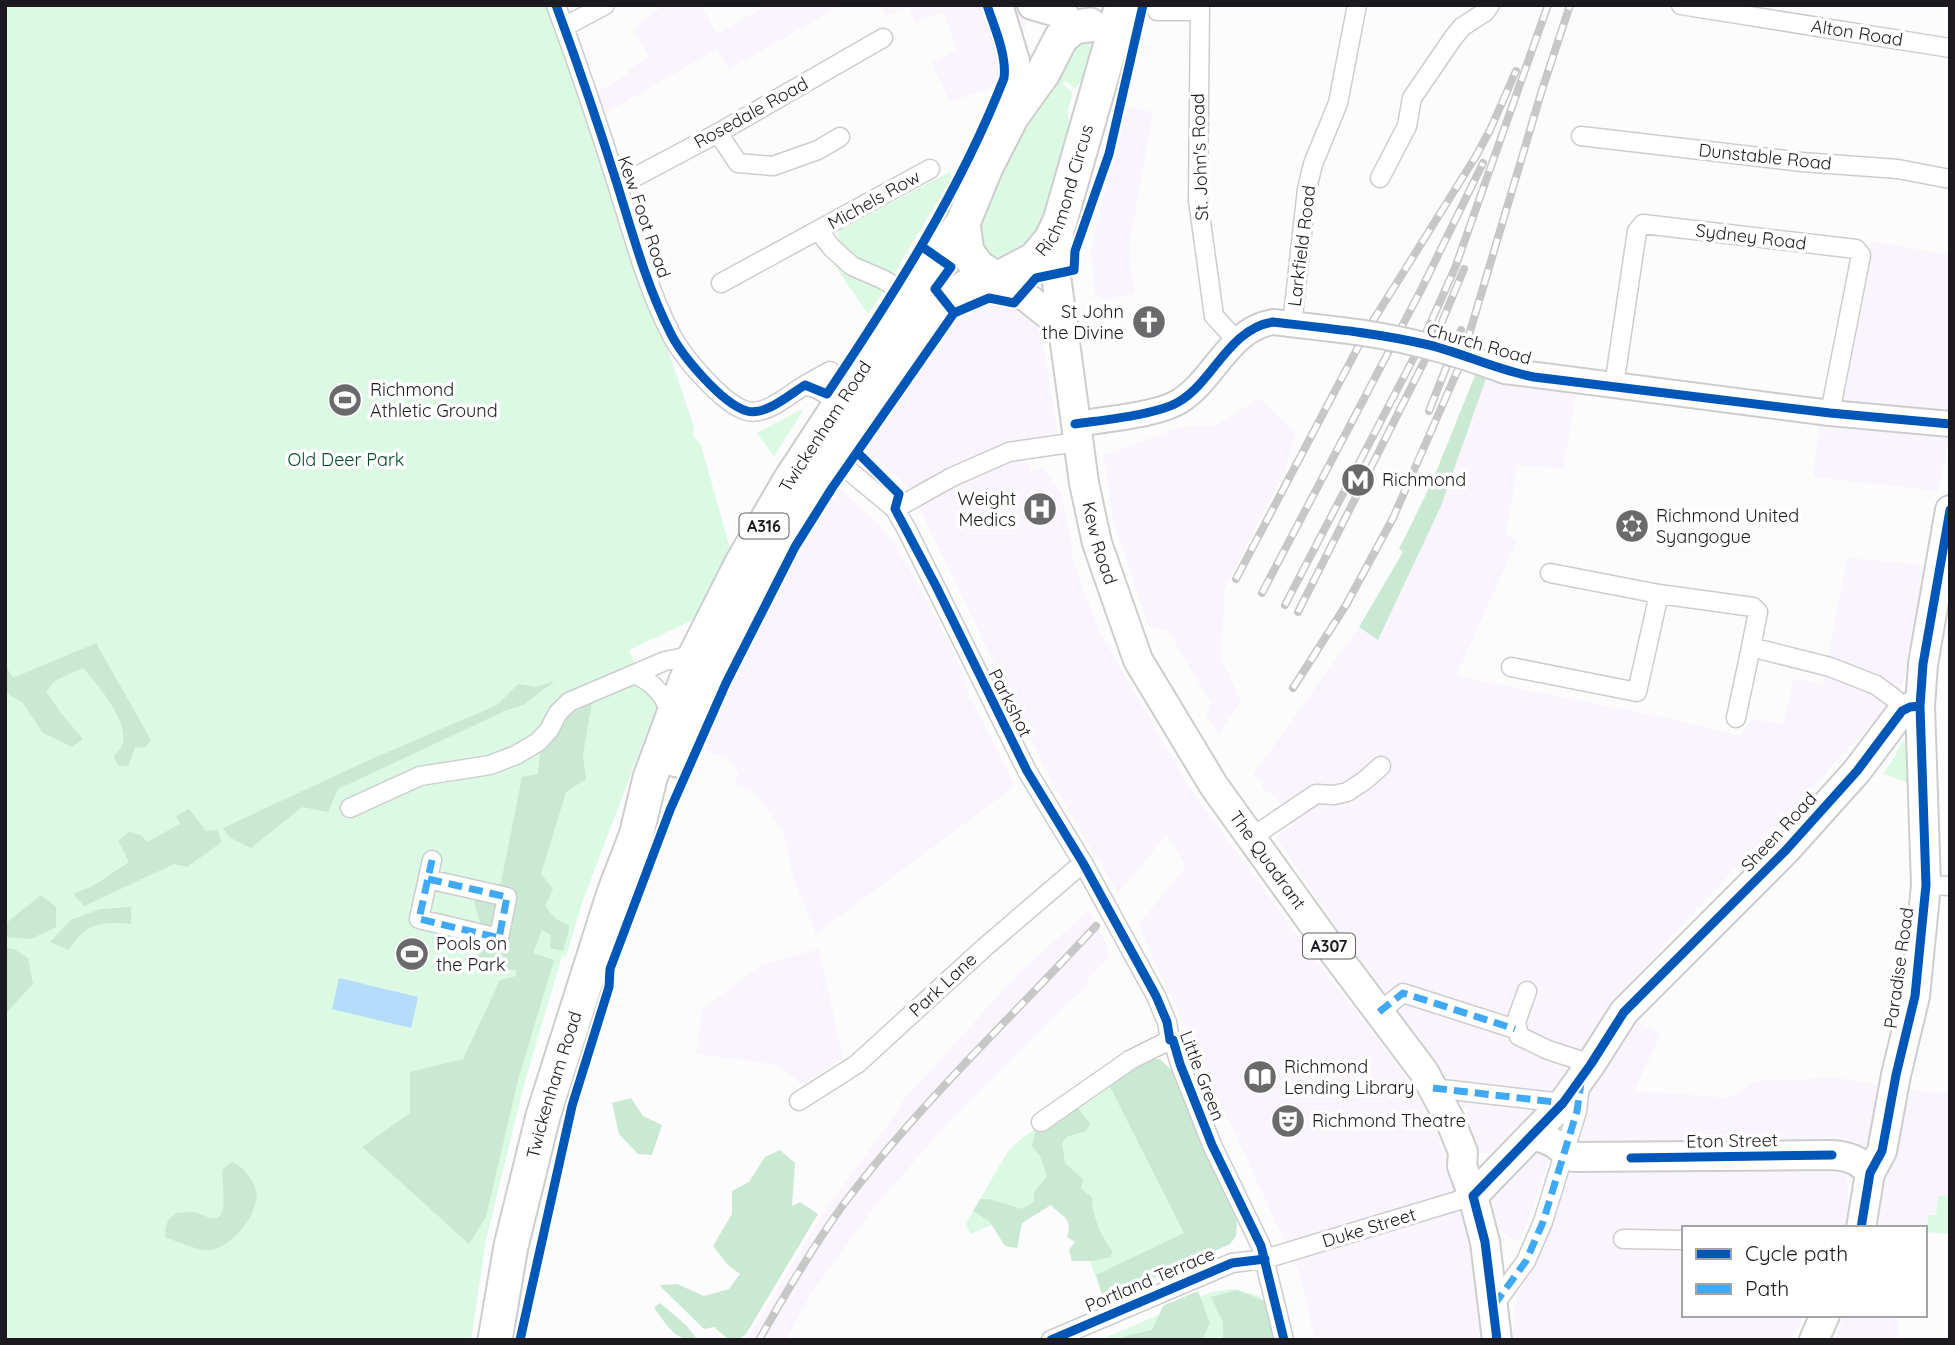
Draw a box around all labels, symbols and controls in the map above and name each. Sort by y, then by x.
street label: Alton Road [1810,14,1905,51]
street label: Rosedale Road [690,72,812,153]
street label: St. John's Road [1186,93,1213,221]
street label: Richmond Circus [1030,122,1098,261]
street label: Dunstable Road [1697,138,1833,175]
street label: Kew Foot Road [613,153,676,281]
street label: Michels Row [823,165,924,234]
street label: Larkfield Road [1283,184,1320,308]
street label: Sydney Road [1694,218,1808,255]
place label: St John the Divine [1042,300,1124,344]
church icon: St John the Divine [1130,303,1168,341]
street label: Church Road [1424,318,1534,369]
street label: Twickenham Road [774,356,876,496]
place label: Richmond Athletic Ground [370,378,498,422]
sports icon: Richmond Athletic Ground [326,381,364,419]
park label: Old Deer Park [288,448,404,471]
metro station icon: Richmond [1339,461,1377,499]
place label: Richmond [1382,468,1466,491]
place label: Weight Medics [957,487,1016,531]
hospital icon: Weight Medics [1021,490,1059,528]
street label: Kew Road [1077,499,1123,587]
place label: Richmond United Syangogue [1656,504,1799,548]
synagogue icon: Richmond United Syangogue [1613,507,1651,545]
road number: A316 [740,513,788,538]
street label: Parkshot [983,665,1037,741]
street label: Sheen Road [1736,787,1821,876]
street label: The Quadrant [1224,806,1311,914]
street label: Paradise Road [1879,906,1918,1030]
place label: Pools on the Park [436,932,507,976]
road number: A307 [1303,934,1355,958]
sports icon: Pools on the Park [393,935,431,973]
street label: Park Lane [904,948,981,1022]
street label: Twickenham Road [521,1008,587,1161]
street label: Little Green [1175,1028,1230,1124]
place label: Richmond Lending Library [1284,1055,1415,1099]
library icon: Richmond Lending Library [1241,1058,1279,1096]
theatre icon: Richmond Theatre [1269,1102,1307,1140]
place label: Richmond Theatre [1312,1109,1466,1132]
street label: Eton Street [1686,1128,1778,1153]
street label: Duke Street [1319,1202,1418,1253]
legend [1682,1226,1927,1317]
text: Cycle path [1745,1240,1848,1266]
street label: Portland Terrace [1081,1242,1218,1317]
text: Path [1745,1275,1789,1301]

